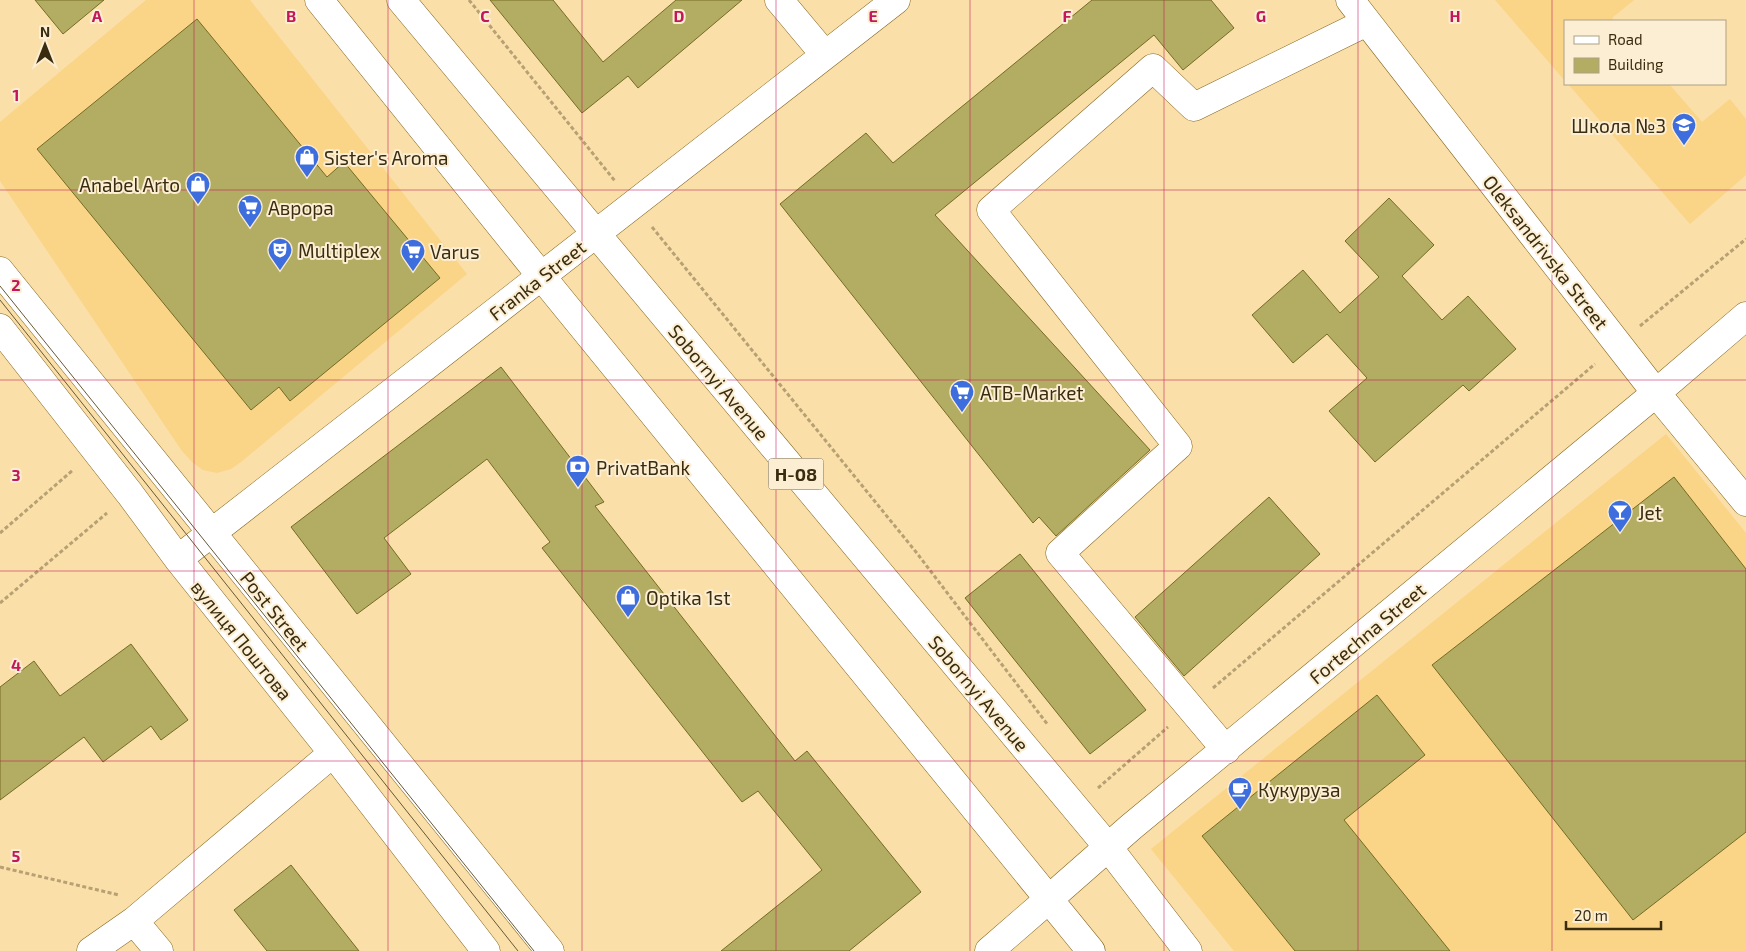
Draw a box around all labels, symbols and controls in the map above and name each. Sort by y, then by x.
text: A [92,6,103,25]
text: B [286,6,296,25]
text: C [480,6,490,25]
text: D [674,6,685,25]
text: E [868,6,878,25]
text: F [1063,6,1072,25]
text: G [1256,6,1266,25]
text: H [1449,6,1461,25]
north arrow [20,20,70,70]
legend [1564,20,1726,85]
text: N [40,23,50,40]
text: Road [1608,30,1643,48]
text: Building [1608,55,1664,73]
text: 1 [13,85,19,104]
school or university icon: Школа №3 [1671,112,1697,146]
place label: Школа №3 [1571,114,1666,137]
shop icon: Sister's Aroma [294,144,320,178]
place label: Sister's Aroma [324,146,449,169]
street label: Oleksandrivska Street [1479,170,1613,334]
shop icon: Anabel Arto [185,171,211,205]
place label: Anabel Arto [79,173,180,196]
supermarket icon: Аврора [237,194,263,228]
place label: Аврора [268,196,334,219]
street label: Franka Street [484,235,590,325]
theatre icon: Multiplex [267,237,293,271]
supermarket icon: Varus [400,238,426,272]
place label: Multiplex [298,239,380,262]
place label: Varus [430,240,480,263]
text: 2 [11,275,21,294]
street label: Sobornyi Avenue [664,319,774,445]
supermarket icon: ATB-Market [949,379,975,413]
place label: ATB-Market [980,381,1084,404]
bank icon: PrivatBank [565,454,591,488]
place label: PrivatBank [596,456,690,479]
road number: Н-08 [768,458,824,489]
text: 3 [11,465,21,484]
bar icon: Jet [1607,499,1633,533]
place label: Jet [1638,501,1662,524]
street label: Post Street [236,567,314,655]
street label: вулиця Поштова [186,575,297,705]
street label: Fortechna Street [1304,578,1430,688]
shop icon: Оptika 1st [615,584,641,618]
place label: Оptika 1st [646,586,730,609]
street label: Sobornyi Avenue [924,630,1034,756]
text: 4 [11,655,21,674]
cafe icon: Кукуруза [1227,776,1253,810]
place label: Кукуруза [1258,778,1341,802]
text: 5 [12,846,21,865]
scale bar [1566,898,1661,930]
text: 20 m [1574,906,1608,924]

